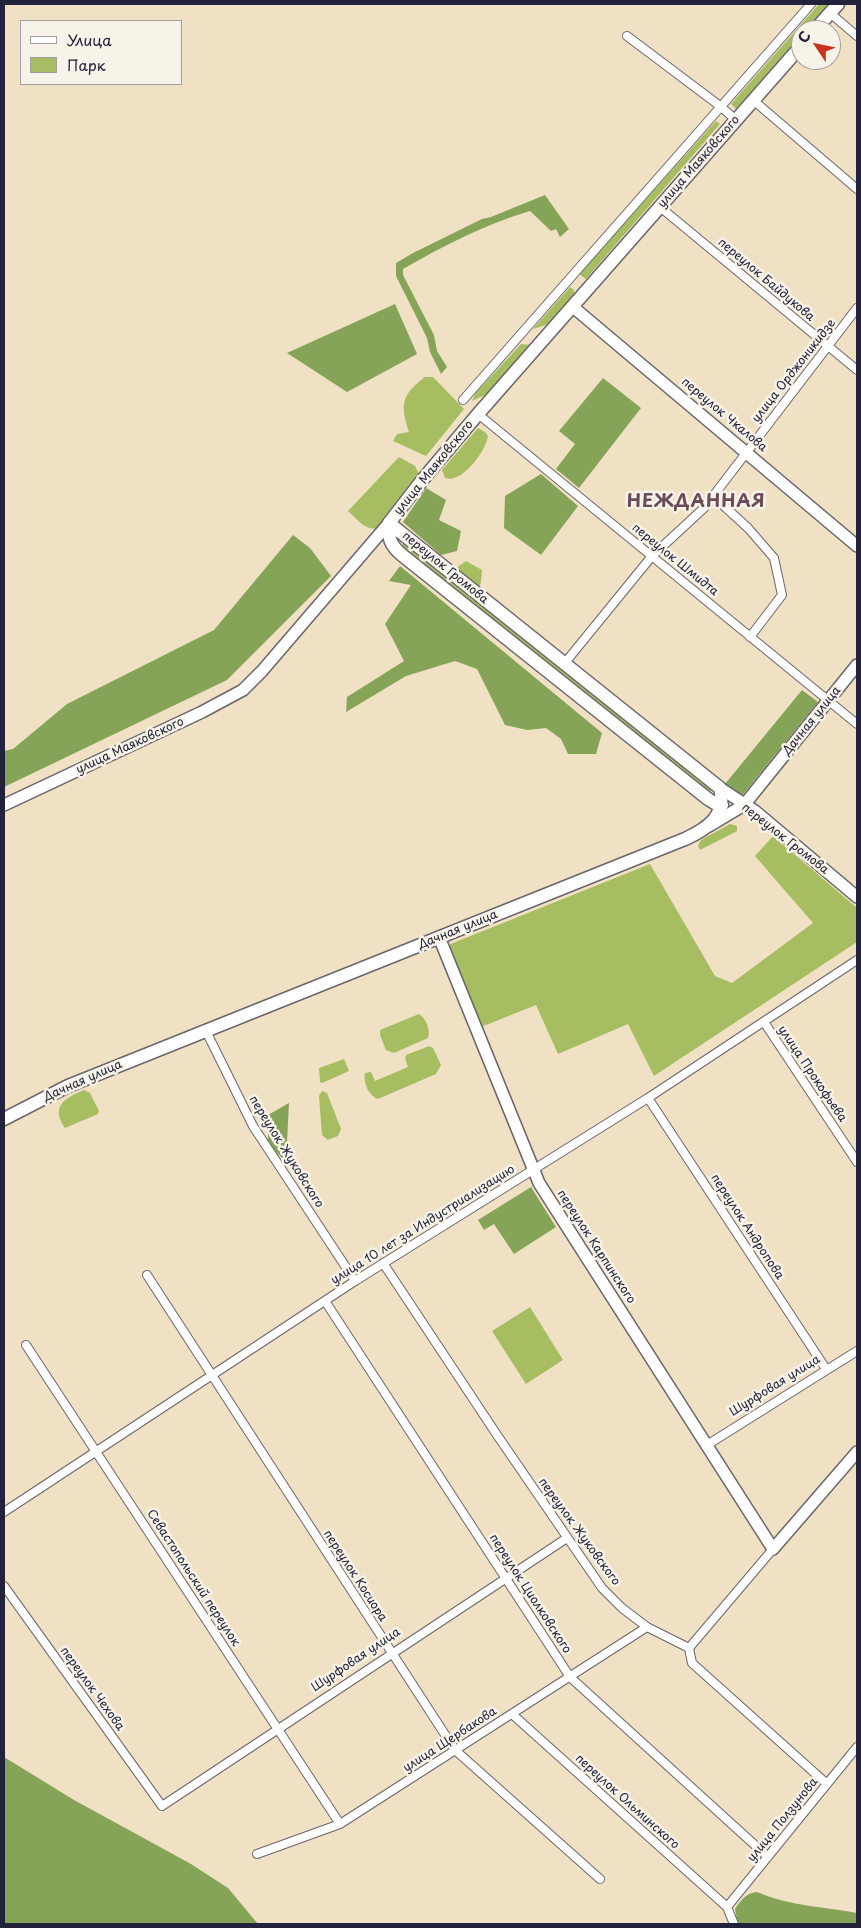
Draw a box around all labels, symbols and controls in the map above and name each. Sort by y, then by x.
legend [20,20,182,85]
north arrow [791,20,841,70]
text: С [792,27,816,47]
text: Улица [67,28,112,51]
text: Парк [67,53,106,76]
street label: улица Маяковского [655,113,743,211]
street label: переулок Байдукова [715,235,817,325]
street label: улица Орджоникидзе [749,316,839,426]
street label: переулок Чкалова [678,375,770,455]
street label: улица Маяковского [391,418,477,518]
district label: НЕЖДАННАЯ [626,491,766,513]
street label: переулок Шмидта [629,521,721,599]
street label: переулок Громова [399,529,491,607]
street label: Дачная улица [780,684,844,758]
street label: улица Маяковского [74,715,186,777]
street label: переулок Громова [739,800,831,878]
street label: Дачная улица [416,908,500,952]
street label: улица Прокофьева [774,1023,850,1125]
street label: Дачная улица [42,1057,124,1105]
street label: переулок Жуковского [246,1093,326,1211]
street label: улица 10 лет за Индустриализацию [328,1162,518,1288]
street label: переулок Андропова [707,1171,787,1283]
street label: переулок Карпинского [554,1187,638,1307]
street label: Шурфовая улица [727,1352,823,1420]
street label: переулок Жуковского [535,1475,623,1589]
street label: Севастопольский переулок [143,1507,243,1649]
street label: переулок Косиора [320,1528,390,1624]
street label: переулок Циолковского [486,1532,574,1656]
street label: Шурфовая улица [309,1625,403,1695]
street label: переулок Чехова [57,1644,127,1734]
street label: улица Щербакова [401,1704,499,1776]
street label: переулок Ольминского [572,1751,682,1853]
street label: улица Ползунова [745,1775,821,1865]

